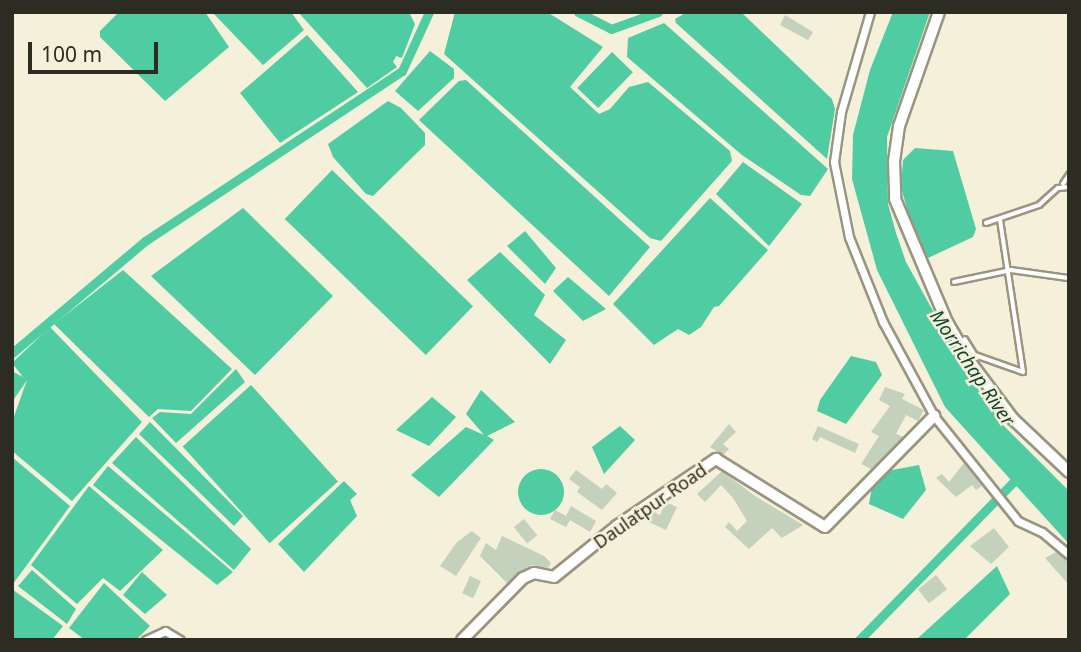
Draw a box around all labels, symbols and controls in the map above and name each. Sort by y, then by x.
scale bar [32,28,161,72]
text: 100 m [41,40,102,68]
water label: Morrichap River [925,306,1019,430]
street label: Daulatpur Road [589,459,711,553]

